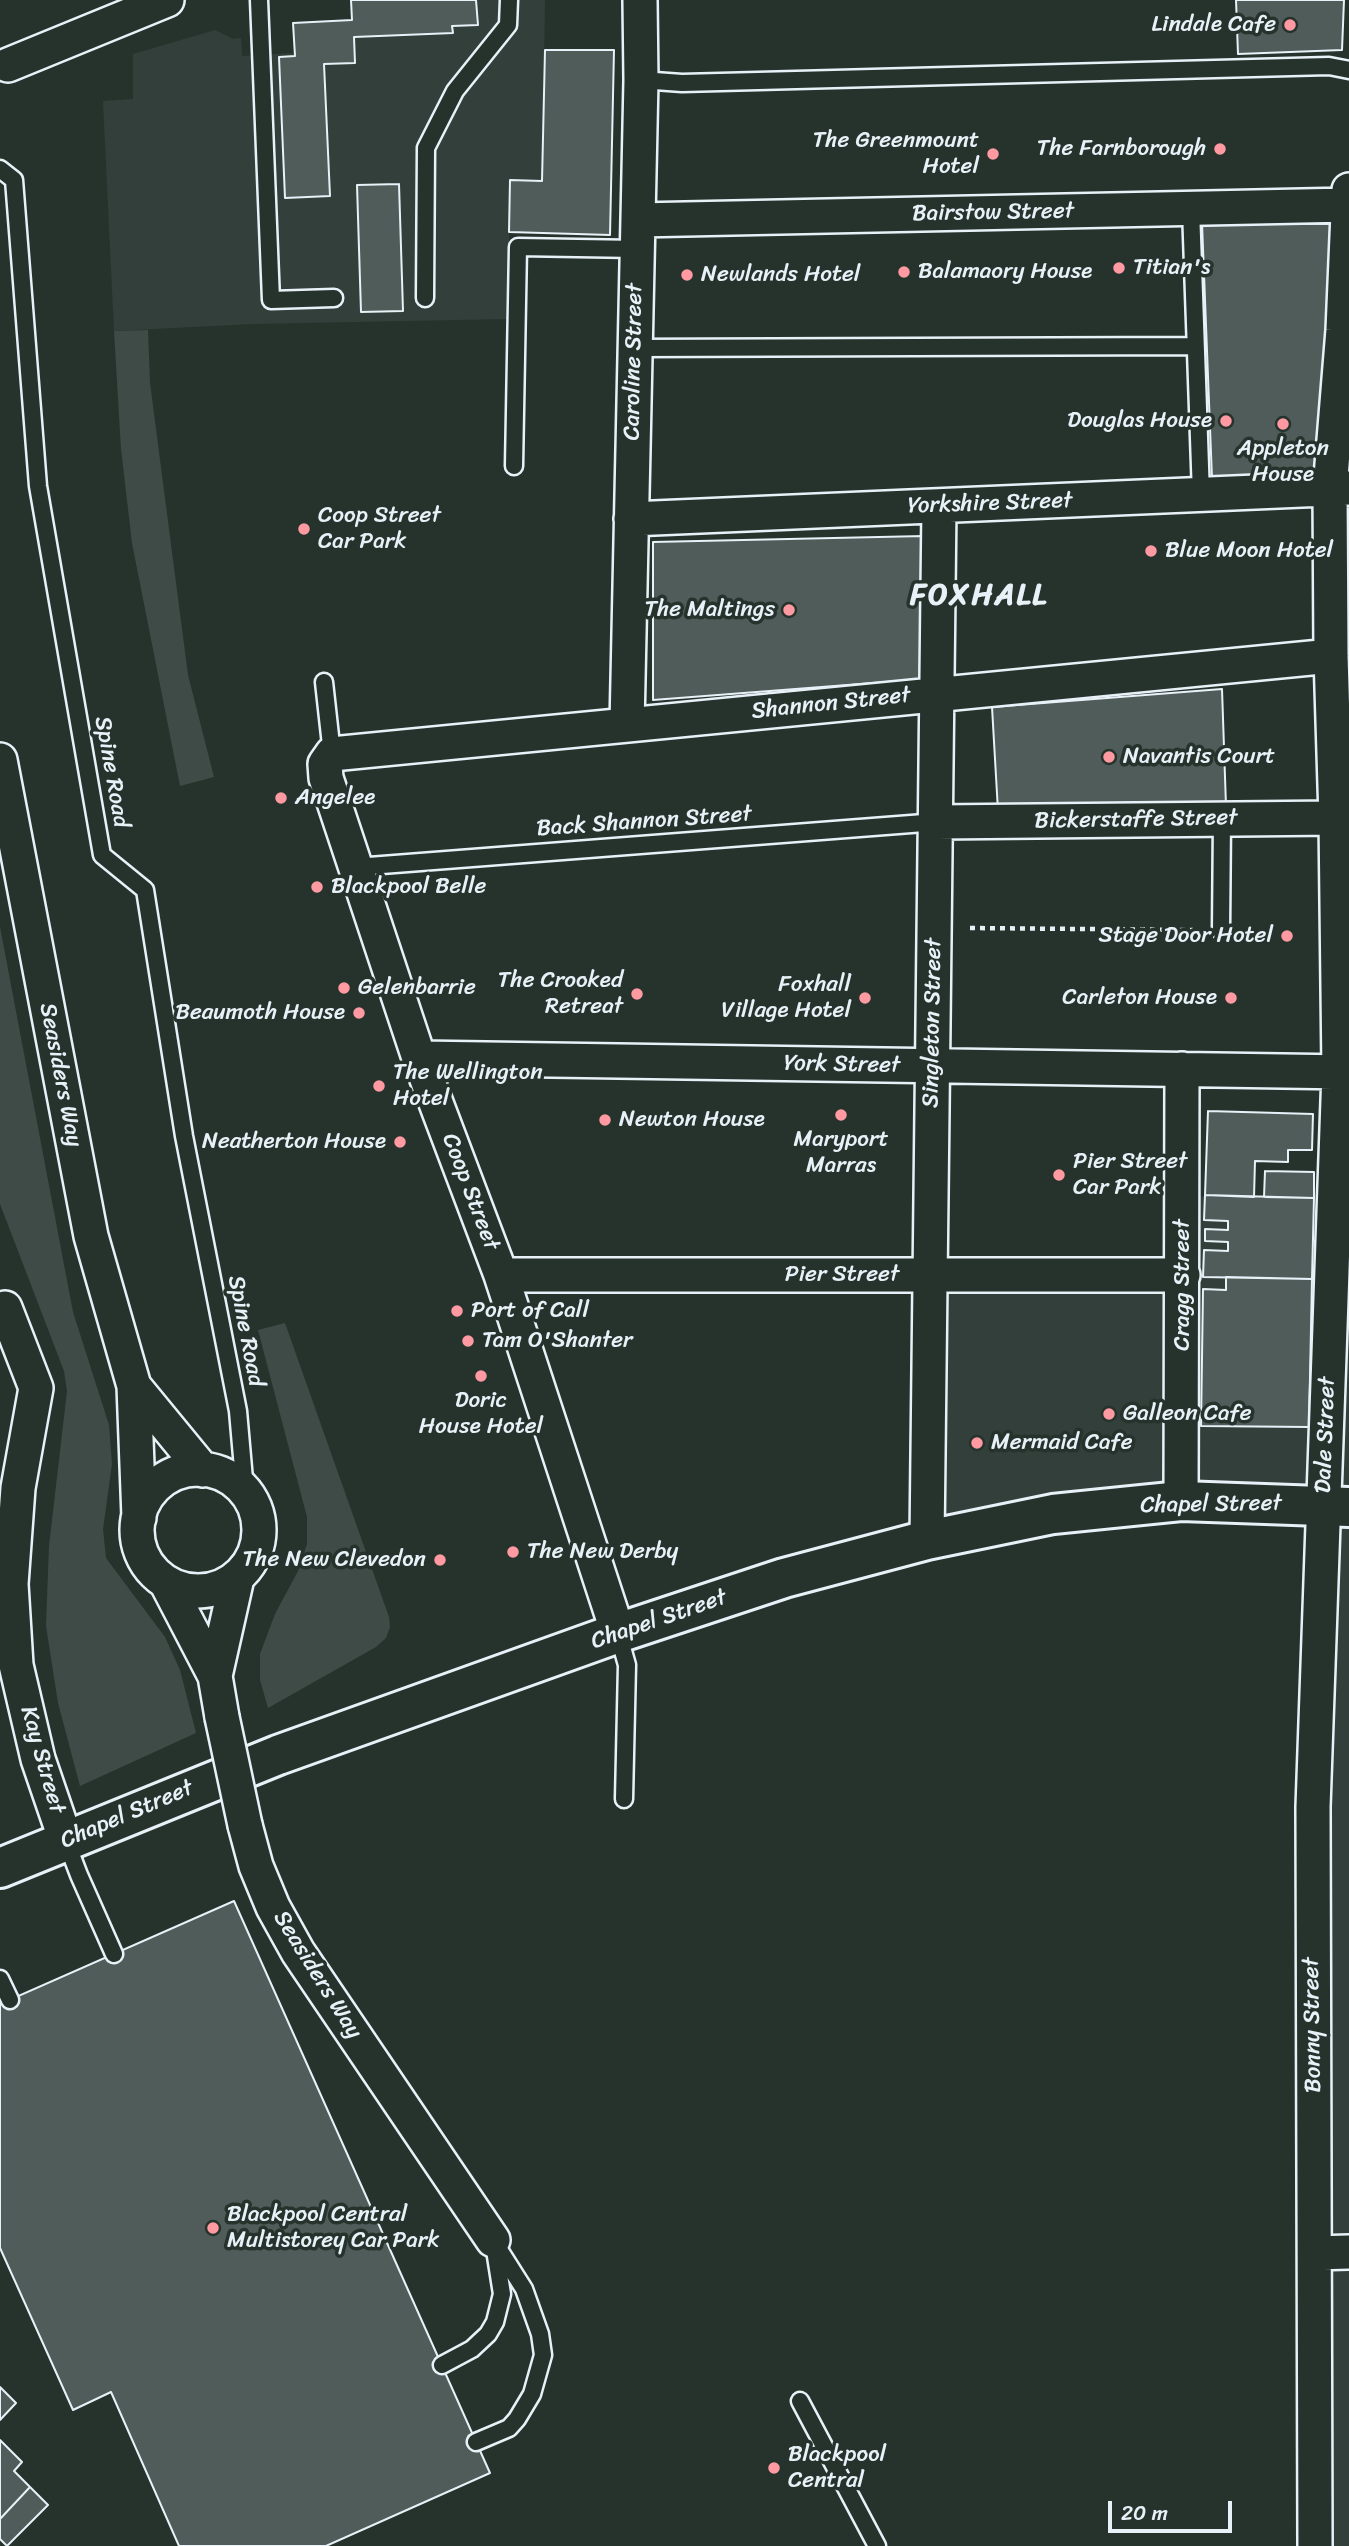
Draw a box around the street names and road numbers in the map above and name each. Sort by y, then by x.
street label: Bairstow Street [912,198,1074,228]
street label: Caroline Street [619,283,649,441]
street label: Yorkshire Street [907,487,1073,521]
street label: Shannon Street [750,682,912,726]
street label: Spine Road [88,714,134,830]
street label: Back Shannon Street [536,801,752,843]
street label: Bickerstaffe Street [1034,804,1238,836]
street label: Singleton Street [918,938,948,1108]
street label: Seasiders Way [33,1001,87,1149]
street label: York Street [784,1050,900,1080]
street label: Coop Street [435,1130,505,1254]
street label: Cragg Street [1169,1219,1197,1351]
street label: Pier Street [785,1261,899,1289]
street label: Spine Road [221,1273,269,1389]
street label: Dale Street [1310,1376,1342,1494]
street label: Chapel Street [1140,1490,1282,1520]
street label: Chapel Street [588,1584,730,1656]
street label: Kay Street [14,1703,70,1817]
street label: Chapel Street [57,1775,197,1855]
street label: Seasiders Way [267,1906,367,2044]
street label: Bonny Street [1298,1957,1328,2093]

